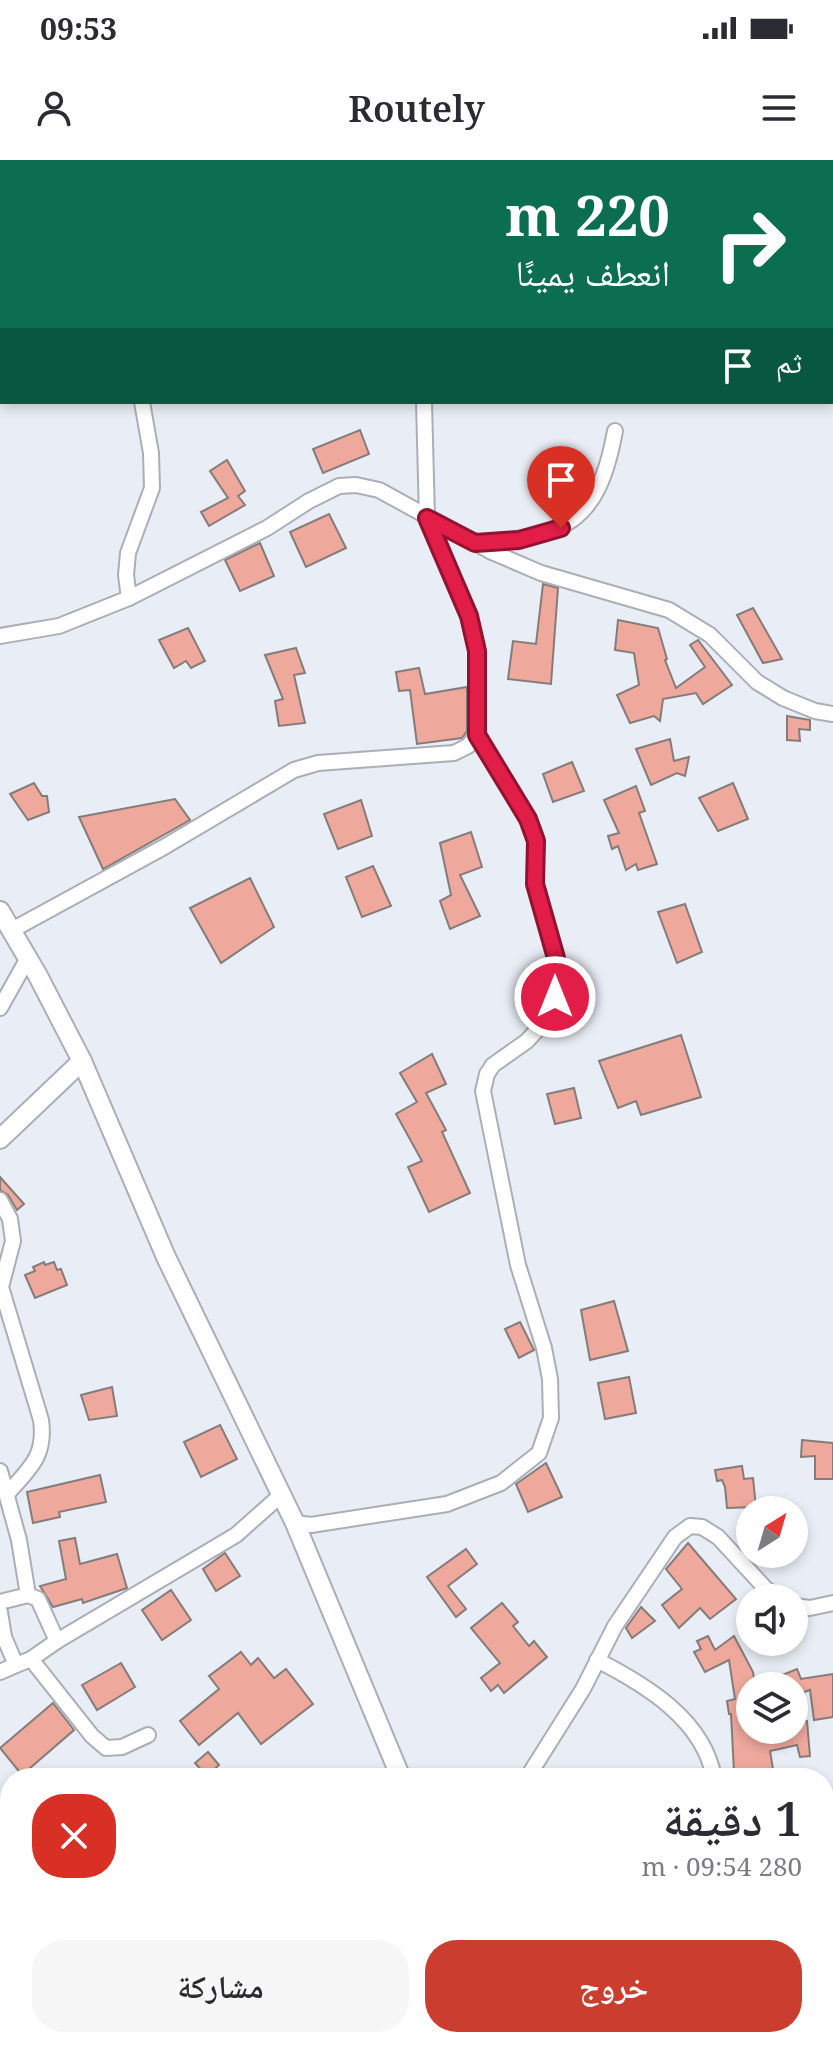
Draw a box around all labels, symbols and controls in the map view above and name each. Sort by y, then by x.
text: 09:53 [40,8,117,49]
text: Routely [348,84,485,133]
icon: person [32,86,76,130]
icon: menu [757,86,801,130]
text: 220 m [505,176,670,252]
icon: right [698,192,802,296]
text: انعطف يمينًا [515,248,670,297]
text: ثم [776,341,802,382]
icon: arrive [716,344,760,388]
pin [527,446,595,528]
icon: arrive [539,458,583,502]
position arrow [513,955,597,1039]
north arrow [736,1496,808,1568]
map controls [736,1496,808,1744]
button: sound [736,1584,808,1656]
button: layers [736,1672,808,1744]
text: 1 دقيقة [663,1785,802,1850]
button: close [32,1794,116,1878]
text: 280 m · 09:54 [641,1848,802,1884]
button: مشاركة [32,1940,409,2032]
button: خروج [425,1940,802,2032]

